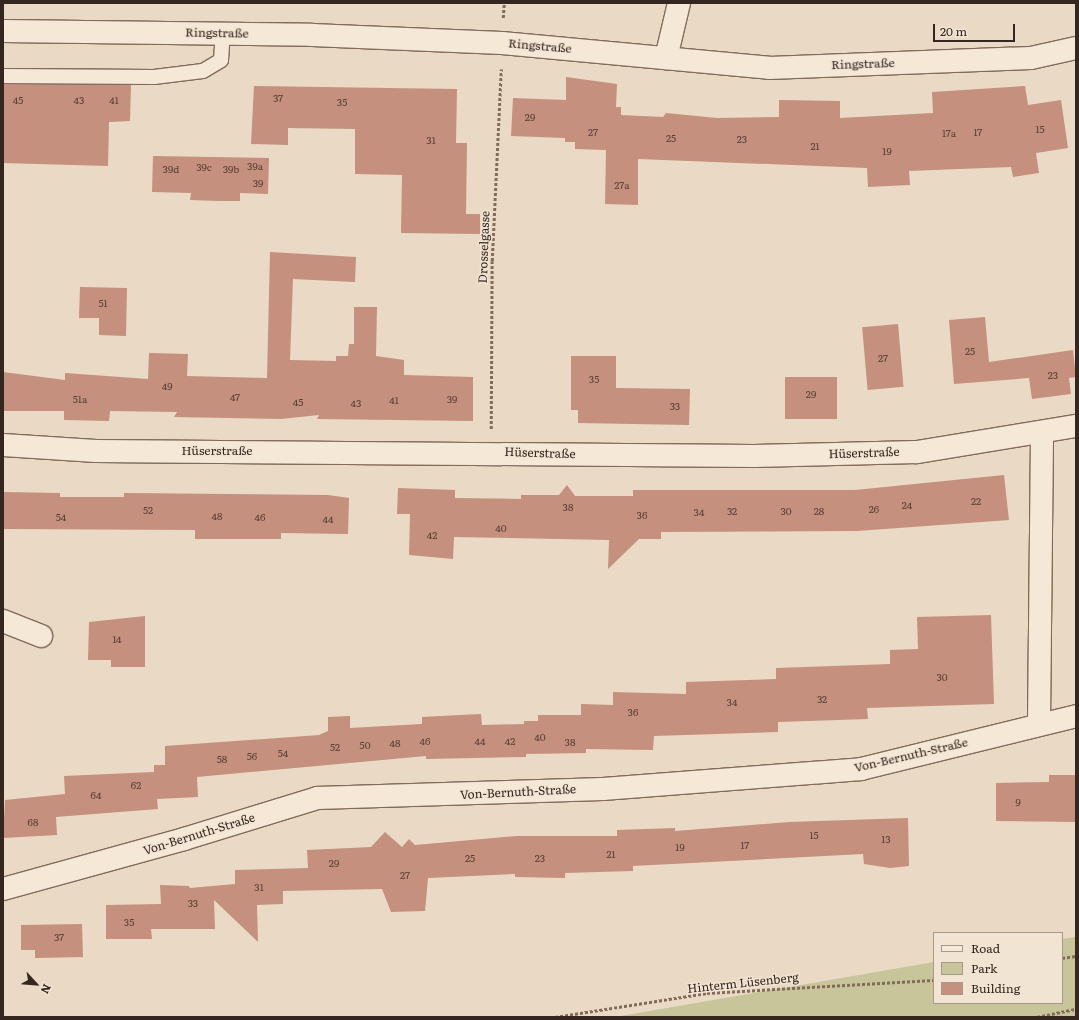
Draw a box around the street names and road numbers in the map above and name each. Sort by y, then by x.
street label: Ringstraße [185,25,249,41]
street label: Ringstraße [508,36,572,56]
street label: Ringstraße [831,56,895,72]
street label: Drosselgasse [476,211,492,283]
street label: Hüserstraße [181,444,253,458]
street label: Hüserstraße [504,445,576,461]
street label: Hüserstraße [828,445,900,461]
street label: Von-Bernuth-Straße [853,735,969,775]
street label: Von-Bernuth-Straße [460,782,576,802]
street label: Von-Bernuth-Straße [141,810,257,858]
street label: Hinterm Lüsenberg [686,970,800,996]

